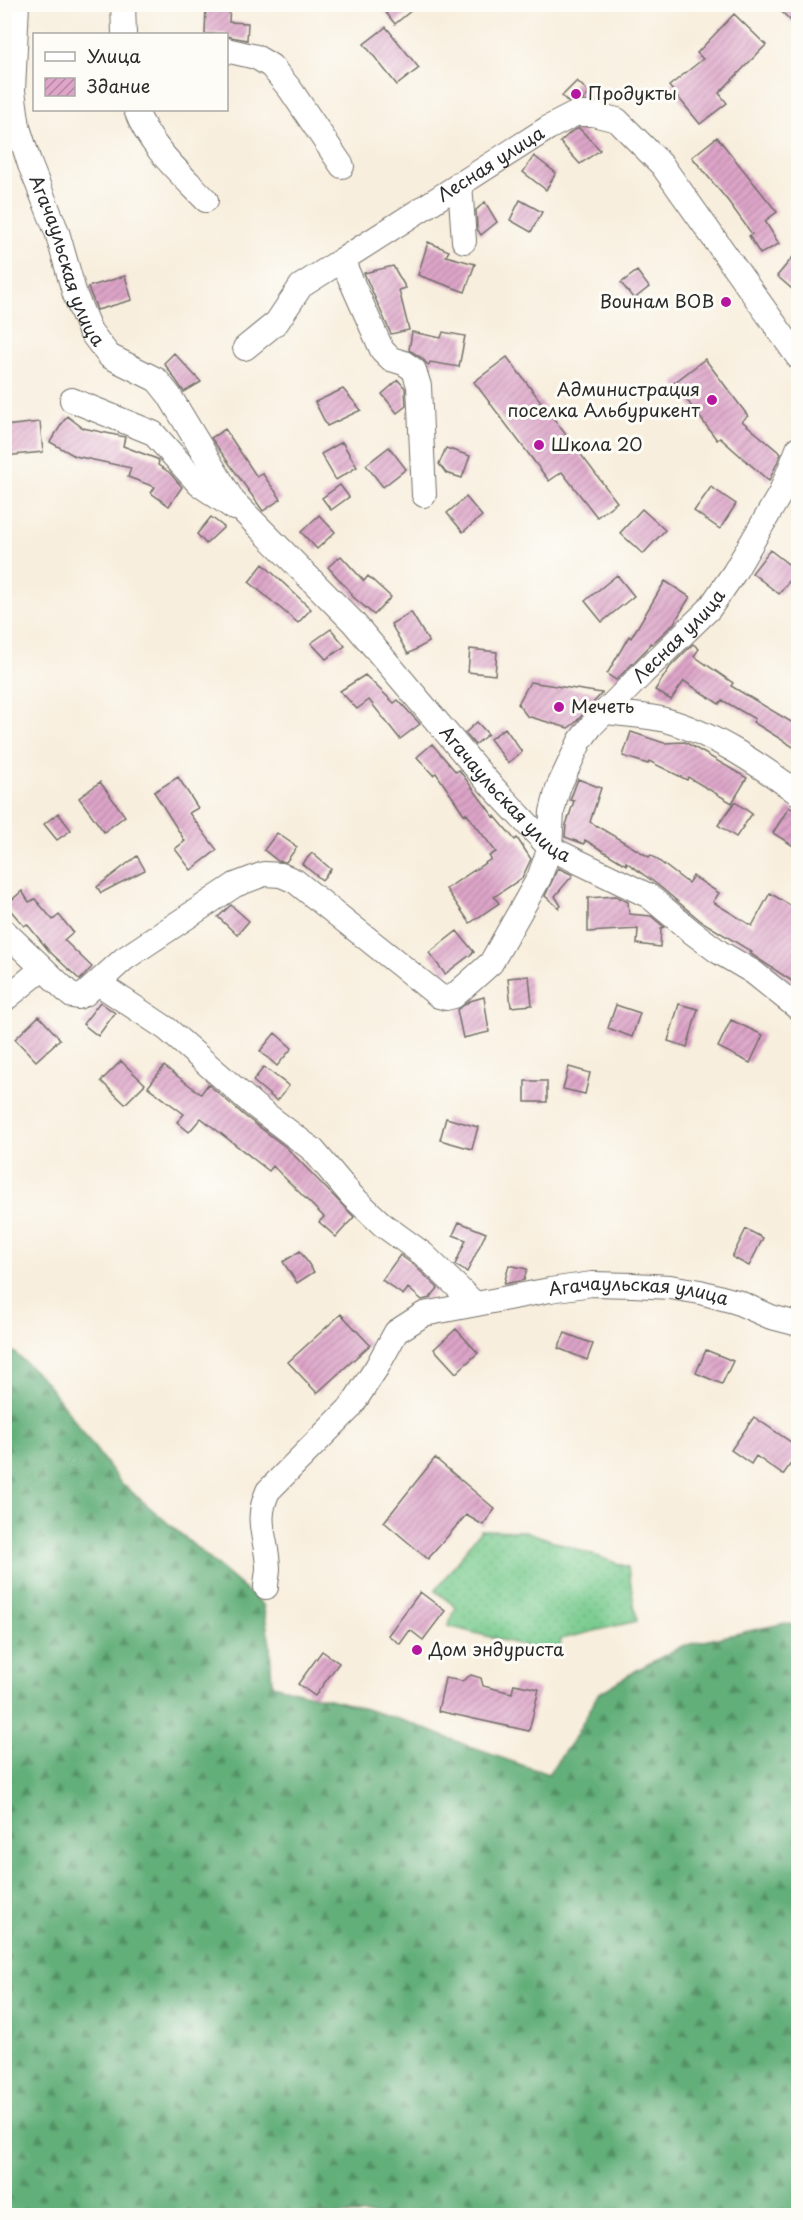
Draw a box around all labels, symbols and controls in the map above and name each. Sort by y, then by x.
legend [33,33,228,111]
text: Улица [87,42,141,69]
text: Здание [87,72,150,99]
place label: Продукты [588,79,677,106]
marker: Продукты [569,87,583,101]
street label: Лесная улица [431,118,550,208]
street label: Агачаульская улица [23,171,112,352]
place label: Воинам ВОВ [599,287,714,314]
marker: Воинам ВОВ [719,295,733,309]
place label: Администрация поселка Альбурикент [507,375,700,423]
marker: Администрация поселка Альбурикент [705,393,719,407]
place label: Школа 20 [551,430,642,457]
marker: Школа 20 [532,438,546,452]
street label: Лесная улица [626,583,731,688]
place label: Мечеть [571,692,634,719]
marker: Мечеть [552,700,566,714]
street label: Агачаульская улица [434,719,576,868]
street label: Агачаульская улица [547,1269,733,1311]
place label: Дом эндуриста [428,1635,564,1662]
marker: Дом эндуриста [410,1643,424,1657]

